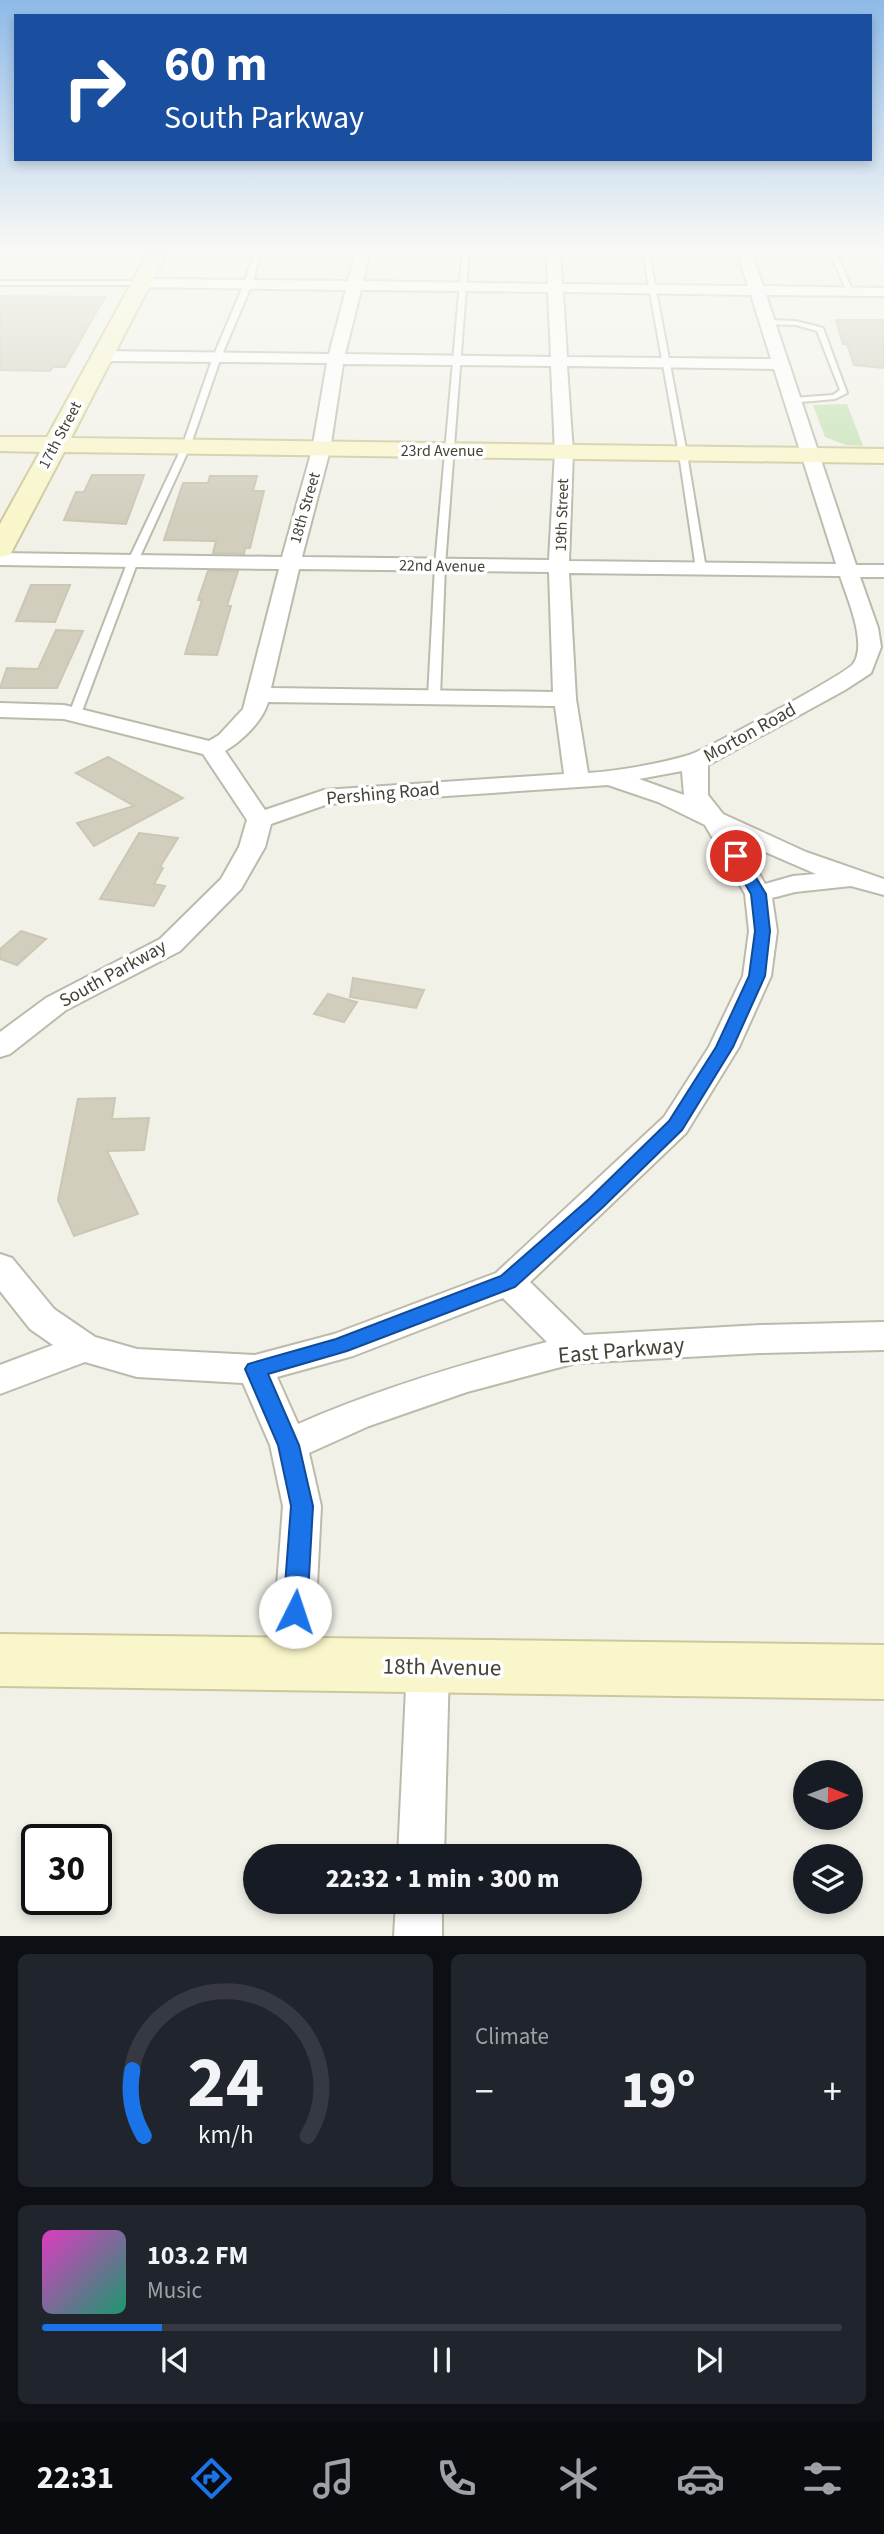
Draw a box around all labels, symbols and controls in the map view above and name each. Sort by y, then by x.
text: 60 m [164,30,268,100]
icon: right [49,42,140,133]
text: South Parkway [164,95,364,141]
street label: 17th Street [33,397,87,473]
street label: 23rd Avenue [401,440,483,462]
street label: 18th Street [284,469,326,546]
street label: 19th Street [550,477,574,552]
street label: 22nd Avenue [399,554,485,578]
street label: Morton Road [699,696,801,770]
street label: Pershing Road [325,776,441,812]
pin [706,826,766,886]
icon: arrive [717,837,755,875]
street label: South Parkway [55,933,172,1015]
street label: East Parkway [556,1328,686,1372]
position arrow [258,1575,332,1649]
street label: 18th Avenue [382,1649,502,1685]
north arrow [793,1760,863,1830]
map controls [793,1760,863,1914]
speed limit sign: 30 [21,1824,112,1915]
button: layers [793,1844,863,1914]
text: 22:32 · 1 min · 300 m [326,1860,559,1897]
text: Climate [475,2020,549,2053]
text: 24 [187,2032,264,2136]
text: 19° [621,2054,696,2128]
text: − [475,2065,494,2119]
text: + [823,2065,842,2119]
text: km/h [198,2117,253,2153]
text: 103.2 FM [147,2237,248,2274]
text: Music [147,2274,202,2307]
icon: previous [156,2341,194,2379]
icon: pause [423,2341,461,2379]
icon: next [690,2341,728,2379]
icon: directions [187,2454,236,2503]
icon: music [309,2454,358,2503]
icon: phone [432,2454,481,2503]
icon: climate [554,2454,603,2503]
icon: car [676,2454,725,2503]
icon: filters [798,2454,847,2503]
text: 22:31 [37,2455,114,2501]

